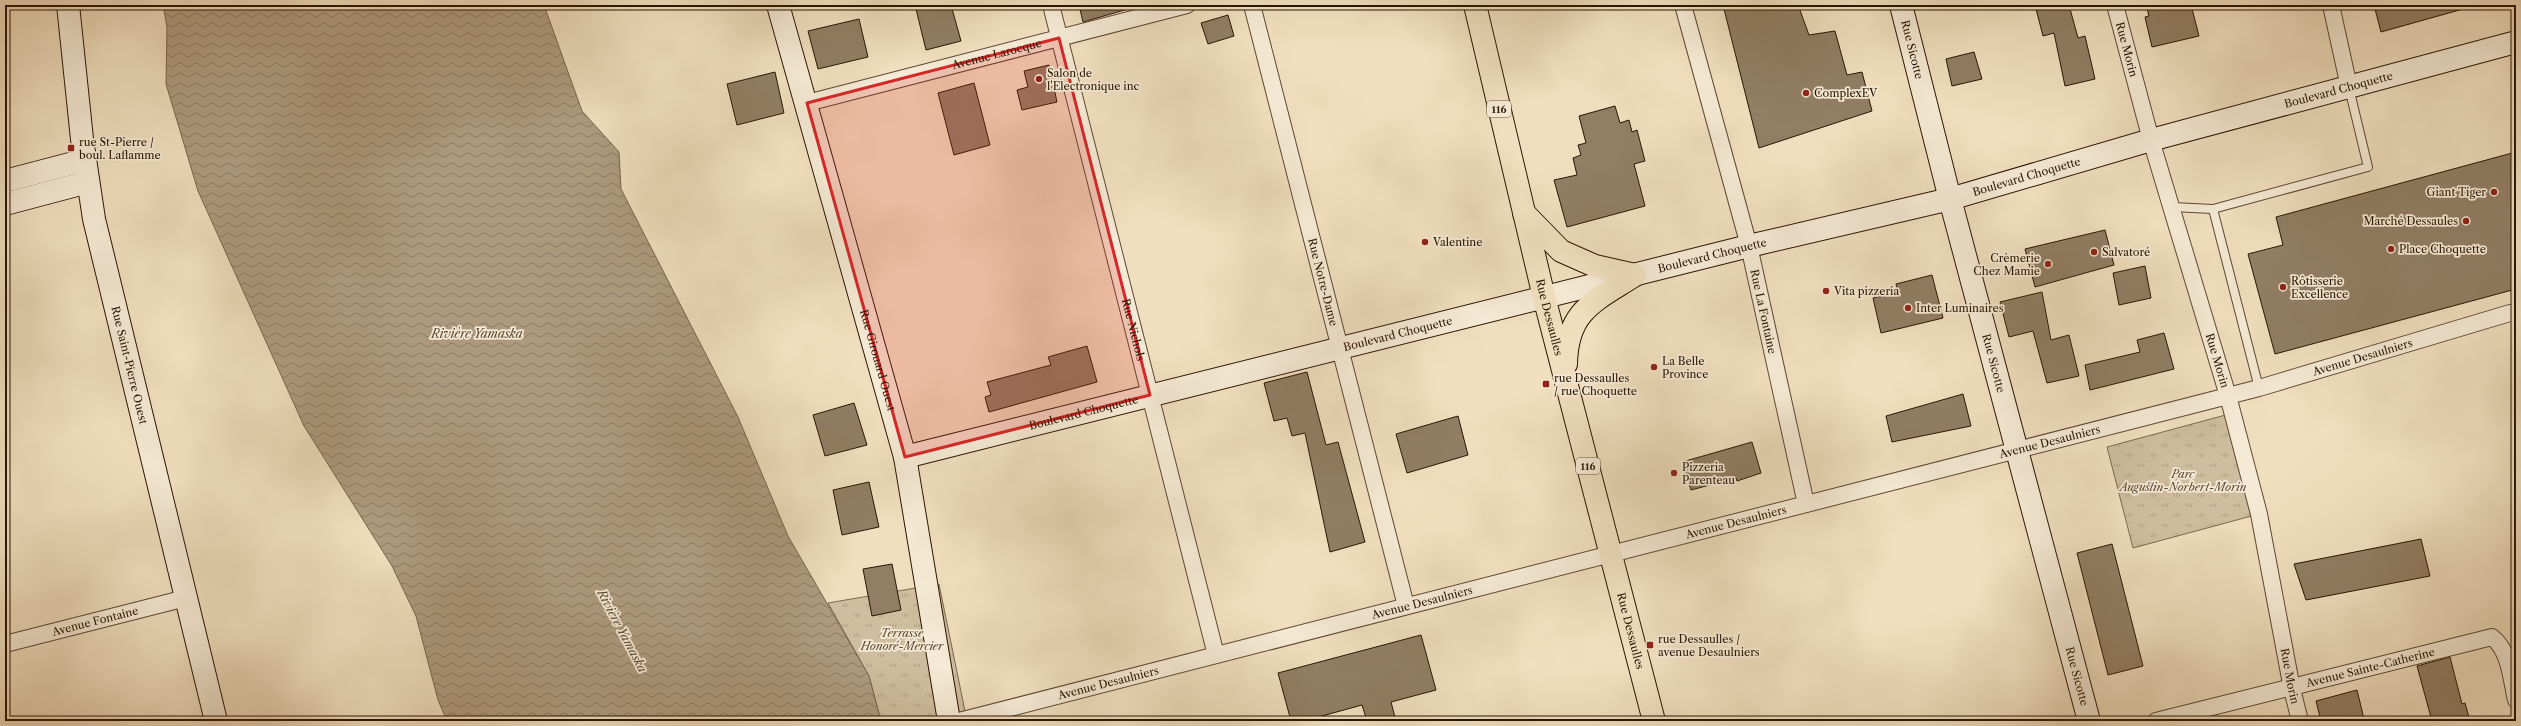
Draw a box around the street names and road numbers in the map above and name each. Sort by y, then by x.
street label: Rue Sicotte [1898,19,1926,81]
street label: Rue Morin [2113,20,2141,79]
street label: Avenue Larocque [950,36,1043,73]
street label: Boulevard Choquette [2283,68,2394,111]
road number: 116 [1487,101,1511,117]
street label: Boulevard Choquette [1971,154,2082,199]
street label: Boulevard Choquette [1656,235,1768,276]
street label: Rue Notre-Dame [1305,237,1341,327]
street label: Rue La Fontaine [1747,268,1780,355]
street label: Rue Dessaulles [1533,277,1566,357]
street label: Rue Nichols [1119,297,1148,363]
street label: Rue Saint-Pierre Ouest [108,305,151,426]
street label: Rue Girouard Ouest [857,308,899,413]
street label: Boulevard Choquette [1342,313,1454,354]
street label: Rue Morin [2202,331,2232,390]
street label: Rue Sicotte [1979,332,2008,394]
street label: Avenue Desaulniers [2310,335,2414,379]
street label: Boulevard Choquette [1028,392,1139,433]
street label: Avenue Desaulniers [1997,422,2102,461]
road number: 116 [1576,458,1600,474]
street label: Avenue Desaulniers [1683,502,1788,542]
street label: Avenue Desaulniers [1369,583,1474,622]
street label: Rue Dessaulles [1614,591,1647,671]
street label: Avenue Fontaine [50,603,140,639]
street label: Rue Sicotte [2063,645,2092,707]
street label: Avenue Sainte-Catherine [2304,645,2436,690]
street label: Rue Morin [2277,647,2302,705]
street label: Avenue Desaulniers [1055,663,1160,703]

